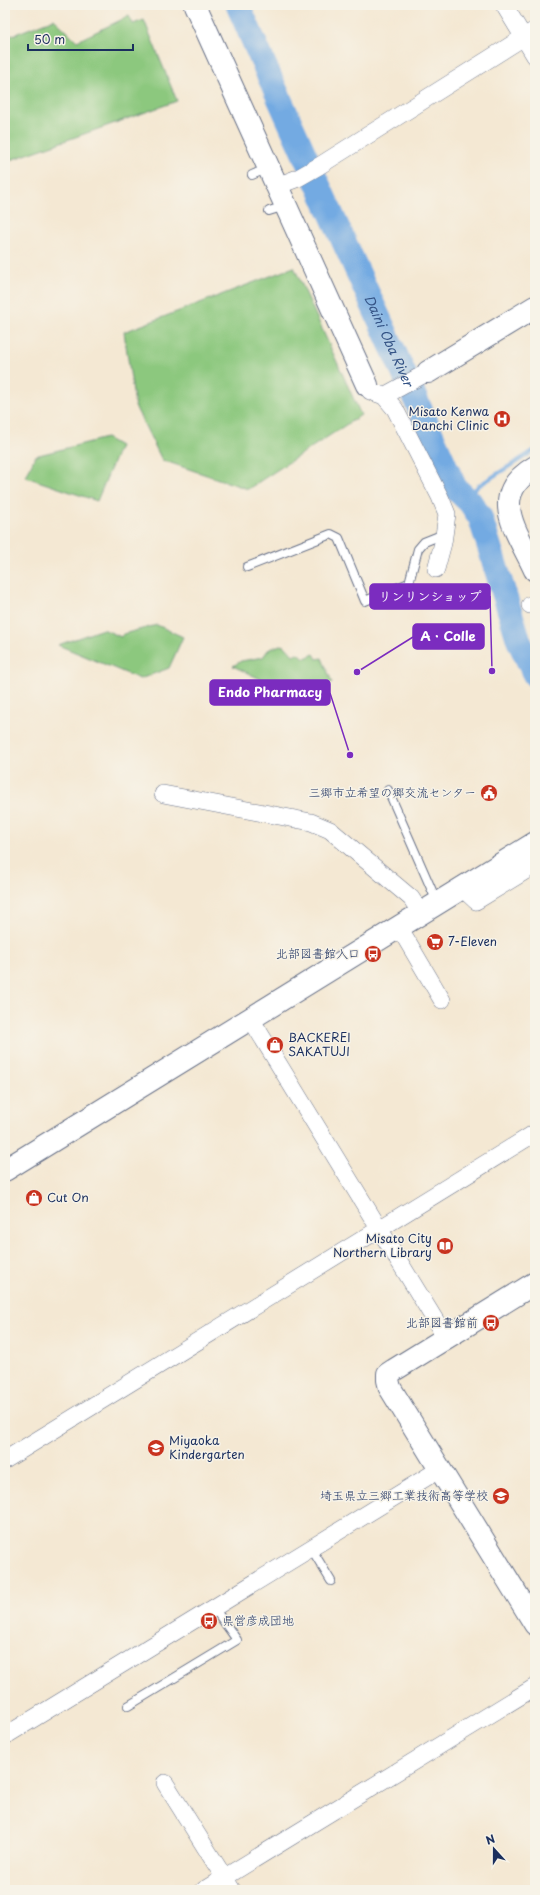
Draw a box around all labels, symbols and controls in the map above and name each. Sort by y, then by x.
scale bar [28,26,133,52]
text: 50 m [34,30,65,48]
water label: Daini Oba River [360,291,419,391]
place label: Misato Kenwa Danchi Clinic [409,402,490,434]
hospital icon: Misato Kenwa Danchi Clinic [492,409,512,429]
callout: リンリンショップ [370,584,490,609]
text: リンリンショップ [379,586,481,605]
callout: A・Colle [413,624,484,649]
text: A・Colle [420,626,476,645]
callout: Endo Pharmacy [210,680,330,705]
text: Endo Pharmacy [218,682,322,701]
place label: 三郷市立希望の郷交流センター [308,783,476,801]
public building icon: 三郷市立希望の郷交流センター [479,783,499,803]
supermarket icon: 7-Eleven [425,932,445,952]
place label: 7-Eleven [448,932,497,950]
place label: 北部図書館入口 [276,944,360,962]
bus stop icon: 北部図書館入口 [363,944,383,964]
place label: BACKEREI SAKATUJI [288,1028,351,1060]
shop icon: BACKEREI SAKATUJI [265,1035,285,1055]
shop icon: Cut On [24,1188,44,1208]
place label: Cut On [47,1188,89,1206]
place label: Misato City Northern Library [333,1229,432,1261]
library icon: Misato City Northern Library [435,1236,455,1256]
place label: 北部図書館前 [406,1313,478,1331]
bus stop icon: 北部図書館前 [481,1313,501,1333]
place label: Miyaoka Kindergarten [169,1431,245,1463]
school or university icon: Miyaoka Kindergarten [146,1438,166,1458]
place label: 埼玉県立三郷工業技術高等学校 [320,1486,488,1504]
school or university icon: 埼玉県立三郷工業技術高等学校 [491,1486,511,1506]
bus stop icon: 県営彦成団地 [199,1611,219,1631]
place label: 県営彦成団地 [222,1611,294,1629]
north arrow [474,1829,514,1869]
text: N [483,1830,498,1849]

